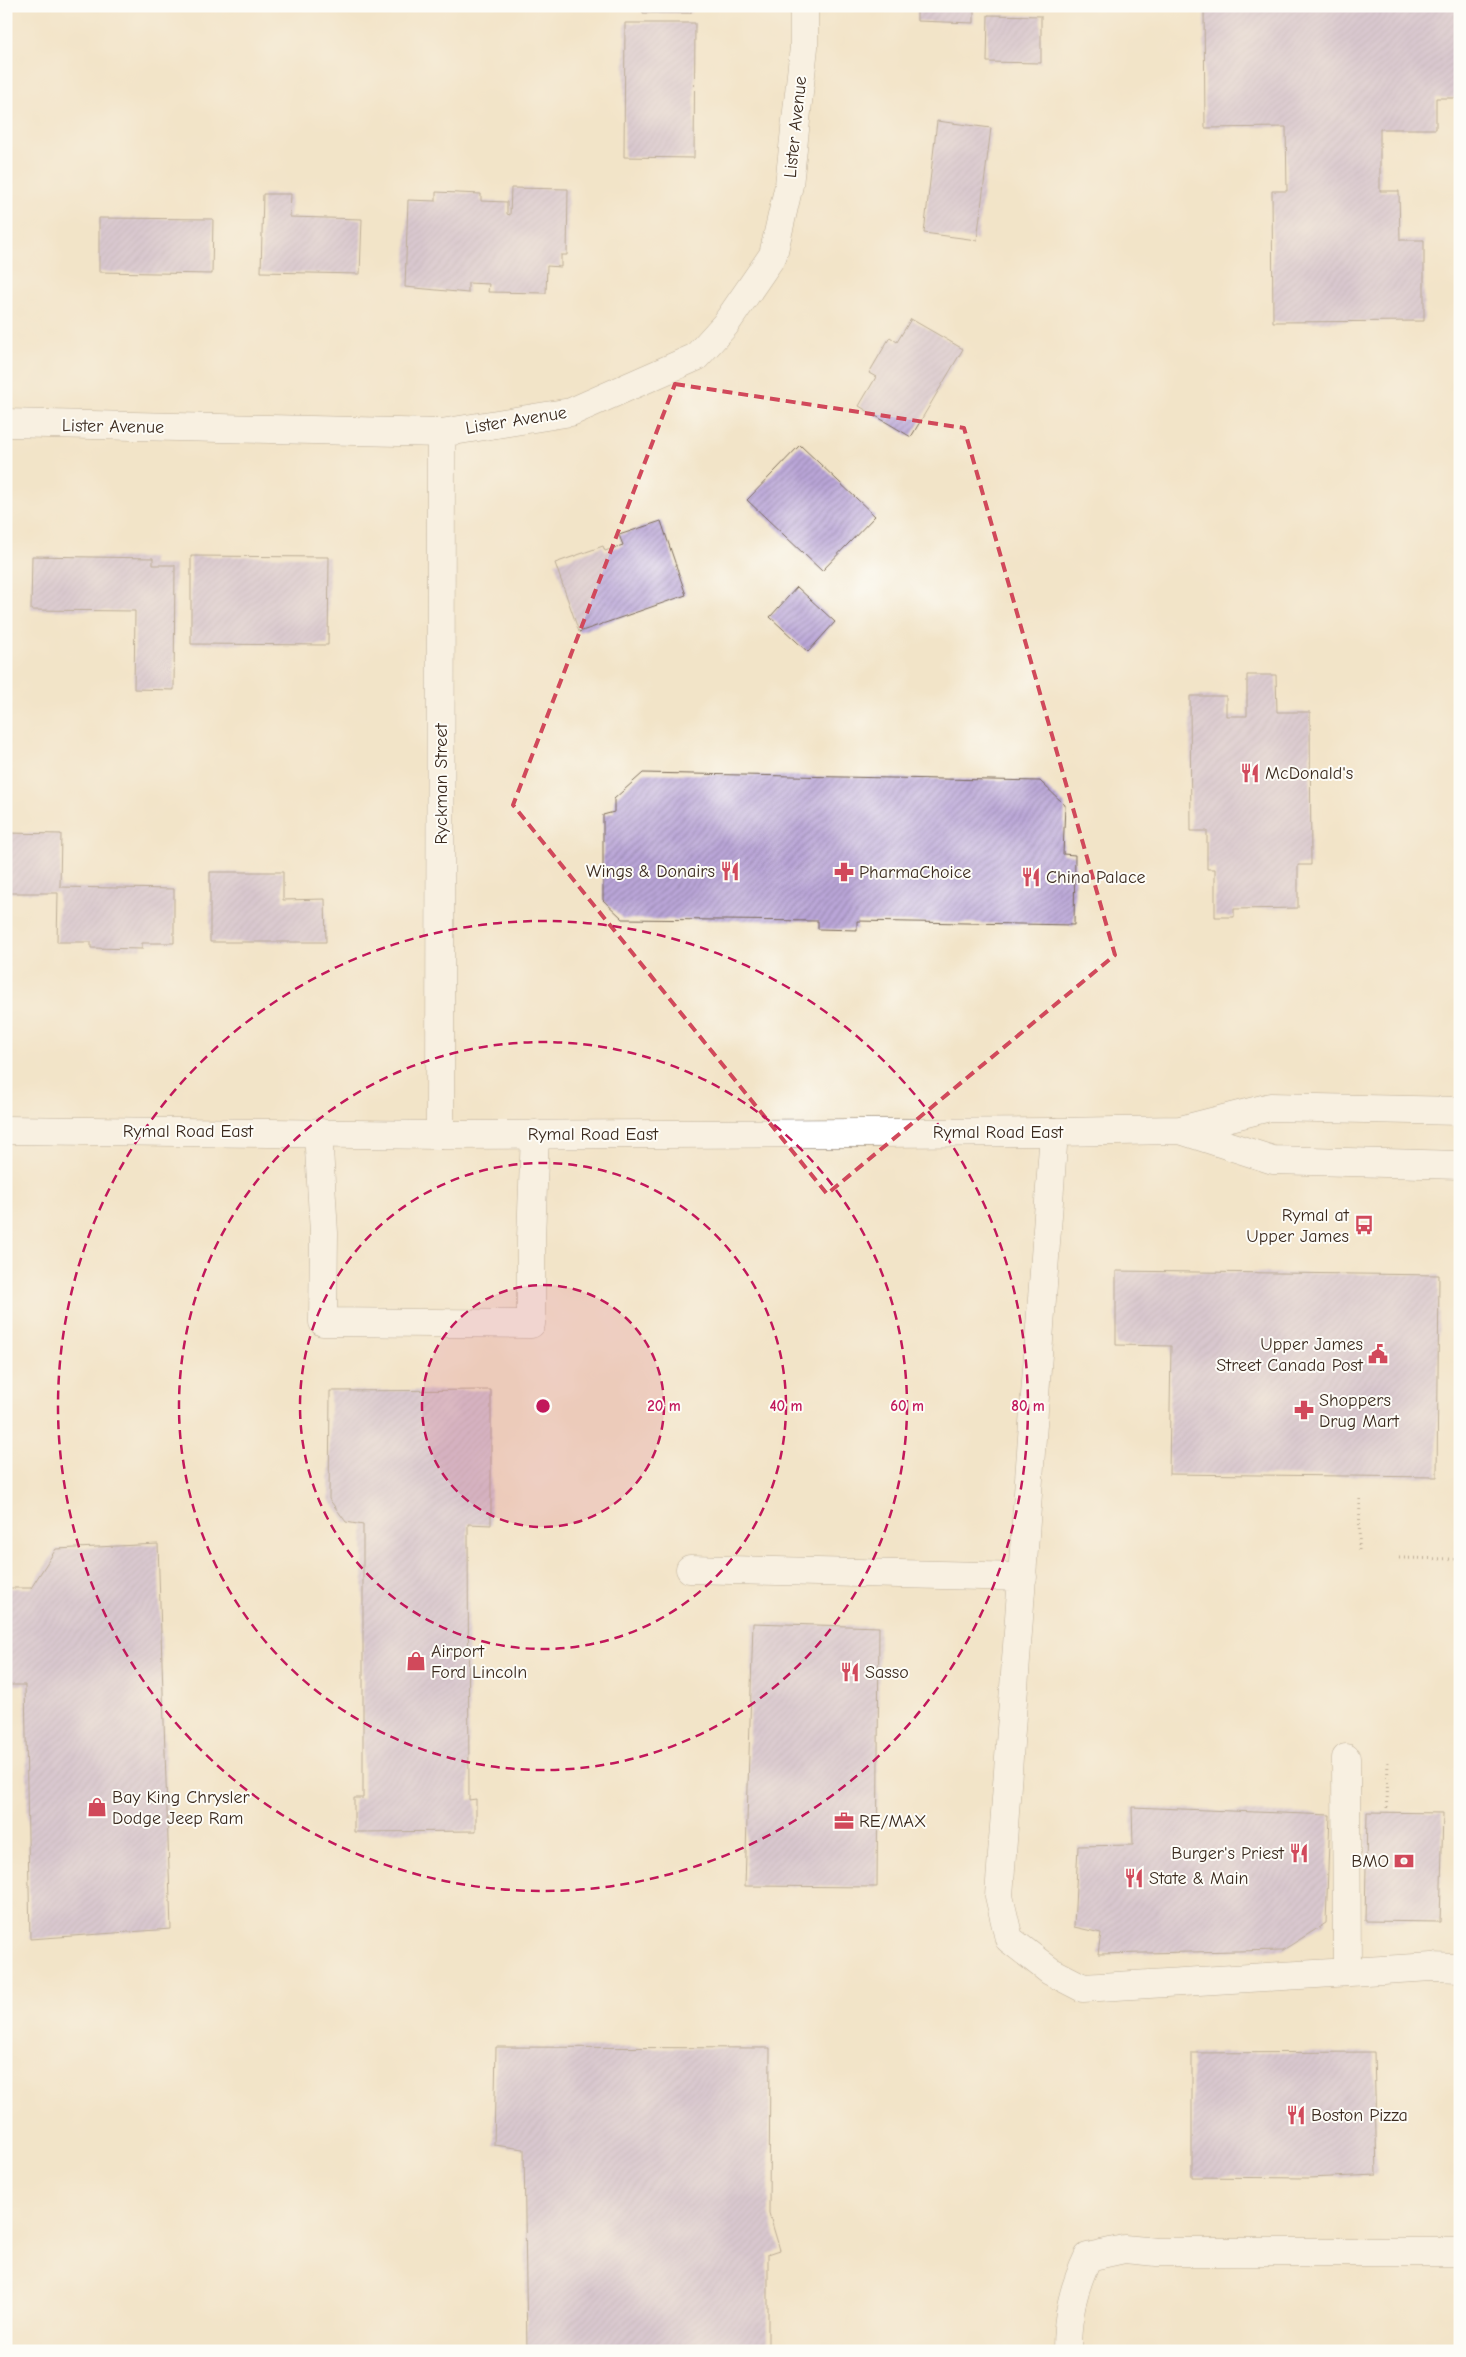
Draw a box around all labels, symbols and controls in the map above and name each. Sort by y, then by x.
street label: Lister Avenue [780,75,811,179]
street label: Lister Avenue [464,402,568,439]
street label: Lister Avenue [62,415,164,438]
street label: Ryckman Street [431,723,452,845]
restaurant icon: McDonald's [1239,762,1261,784]
place label: McDonald's [1265,763,1353,784]
restaurant icon: Wings & Donairs [719,860,741,882]
place label: Wings & Donairs [586,861,715,882]
pharmacy icon: PharmaChoice [833,861,855,883]
place label: PharmaChoice [859,862,971,883]
restaurant icon: China Palace [1020,866,1042,888]
place label: China Palace [1046,867,1146,888]
street label: Rymal Road East [123,1121,254,1142]
street label: Rymal Road East [933,1122,1064,1143]
street label: Rymal Road East [528,1124,659,1145]
place label: Rymal at Upper James [1246,1205,1350,1247]
bus stop icon: Rymal at Upper James [1353,1214,1375,1236]
place label: Upper James Street Canada Post [1216,1334,1364,1376]
public building icon: Upper James Street Canada Post [1367,1343,1389,1365]
place label: Shoppers Drug Mart [1319,1390,1400,1432]
centre of rings [534,1397,552,1415]
text: 20 m [647,1397,681,1415]
text: 40 m [770,1397,803,1415]
text: 60 m [890,1397,924,1415]
text: 80 m [1011,1397,1045,1415]
pharmacy icon: Shoppers Drug Mart [1293,1399,1315,1421]
place label: Airport Ford Lincoln [431,1641,527,1683]
shop icon: Airport Ford Lincoln [405,1650,427,1672]
restaurant icon: Sasso [839,1661,861,1683]
place label: Sasso [865,1662,909,1683]
place label: Bay King Chrysler Dodge Jeep Ram [112,1787,251,1829]
shop icon: Bay King Chrysler Dodge Jeep Ram [86,1796,108,1818]
office icon: RE/MAX [833,1810,855,1832]
place label: RE/MAX [859,1811,926,1832]
restaurant icon: Burger's Priest [1288,1842,1310,1864]
place label: Burger's Priest [1171,1843,1285,1864]
bank icon: BMO [1393,1850,1415,1872]
place label: BMO [1351,1851,1389,1872]
restaurant icon: State & Main [1123,1867,1145,1889]
place label: State & Main [1149,1868,1249,1889]
restaurant icon: Boston Pizza [1285,2104,1307,2126]
place label: Boston Pizza [1311,2105,1408,2126]

